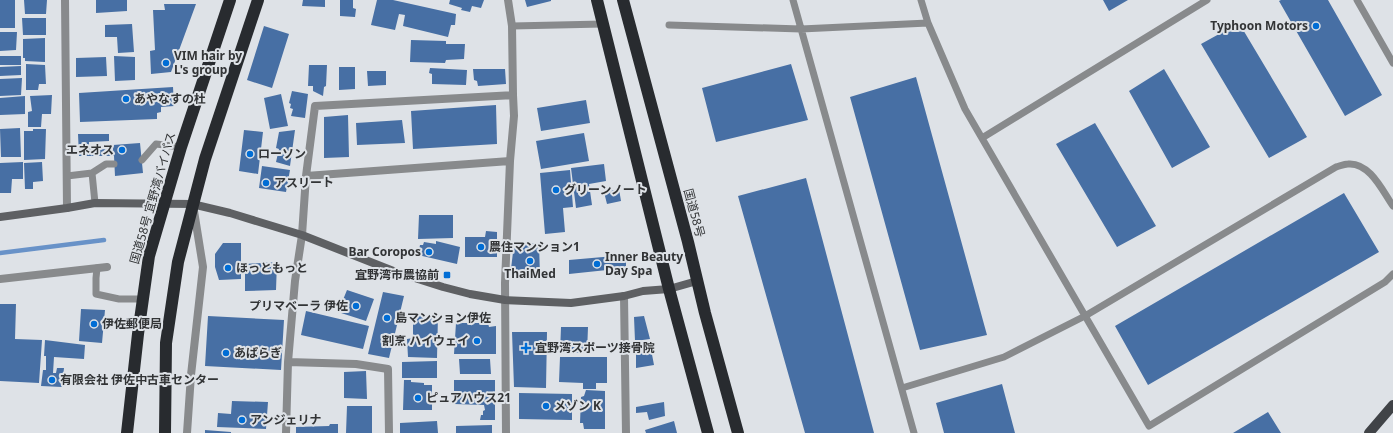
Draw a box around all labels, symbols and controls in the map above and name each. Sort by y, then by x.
place label: Typhoon Motors [1210,17,1308,34]
marker: Typhoon Motors [1311,21,1321,31]
place label: VIM hair by L's group [174,47,242,78]
marker: VIM hair by L's group [161,58,171,68]
place label: あやなすの杜 [134,90,206,107]
marker: あやなすの杜 [121,94,131,104]
street label: 国道58号 宜野湾バイパス [126,130,180,266]
place label: エネオス [66,141,114,158]
marker: エネオス [117,145,127,155]
place label: ローソン [258,145,306,162]
marker: ローソン [245,149,255,159]
place label: アスリート [274,174,334,191]
marker: アスリート [261,178,271,188]
place label: グリーンノート [564,181,647,198]
marker: グリーンノート [551,185,561,195]
street label: 国道58号 [680,187,709,239]
place label: 農住マンション1 [489,238,580,255]
marker: 農住マンション1 [476,242,486,252]
place label: Bar Coropos [348,243,421,260]
marker: Bar Coropos [424,247,434,257]
place label: Inner Beauty Day Spa [605,248,683,279]
marker: ThaiMed [525,256,535,266]
place label: ほっともっと [236,259,308,276]
marker: Inner Beauty Day Spa [592,259,602,269]
marker: ほっともっと [223,263,233,273]
place label: ThaiMed [504,265,556,282]
place label: 宜野湾市農協前 [355,266,439,283]
marker: 宜野湾市農協前 [442,270,452,280]
place label: プリマベーラ 伊佐 [249,297,348,314]
marker: プリマベーラ 伊佐 [351,301,361,311]
place label: 島マンション伊佐 [395,309,491,326]
marker: 島マンション伊佐 [382,313,392,323]
place label: 伊佐郵便局 [102,315,162,332]
marker: 伊佐郵便局 [89,319,99,329]
place label: 割烹 ハイウェイ [382,332,469,349]
marker: 割烹 ハイウェイ [472,336,482,346]
place label: 宜野湾スポーツ接骨院 [535,339,655,356]
marker: 宜野湾スポーツ接骨院 [520,342,532,354]
place label: あぱらぎ [234,344,282,361]
marker: あぱらぎ [221,348,231,358]
place label: 有限会社 伊佐中古車センター [60,371,219,388]
marker: 有限会社 伊佐中古車センター [47,375,57,385]
place label: ピュアハウス21 [426,389,511,406]
marker: ピュアハウス21 [413,393,423,403]
place label: メゾン K [554,397,601,414]
marker: メゾン K [541,401,551,411]
place label: アンジェリナ [250,411,322,428]
marker: アンジェリナ [237,415,247,425]

